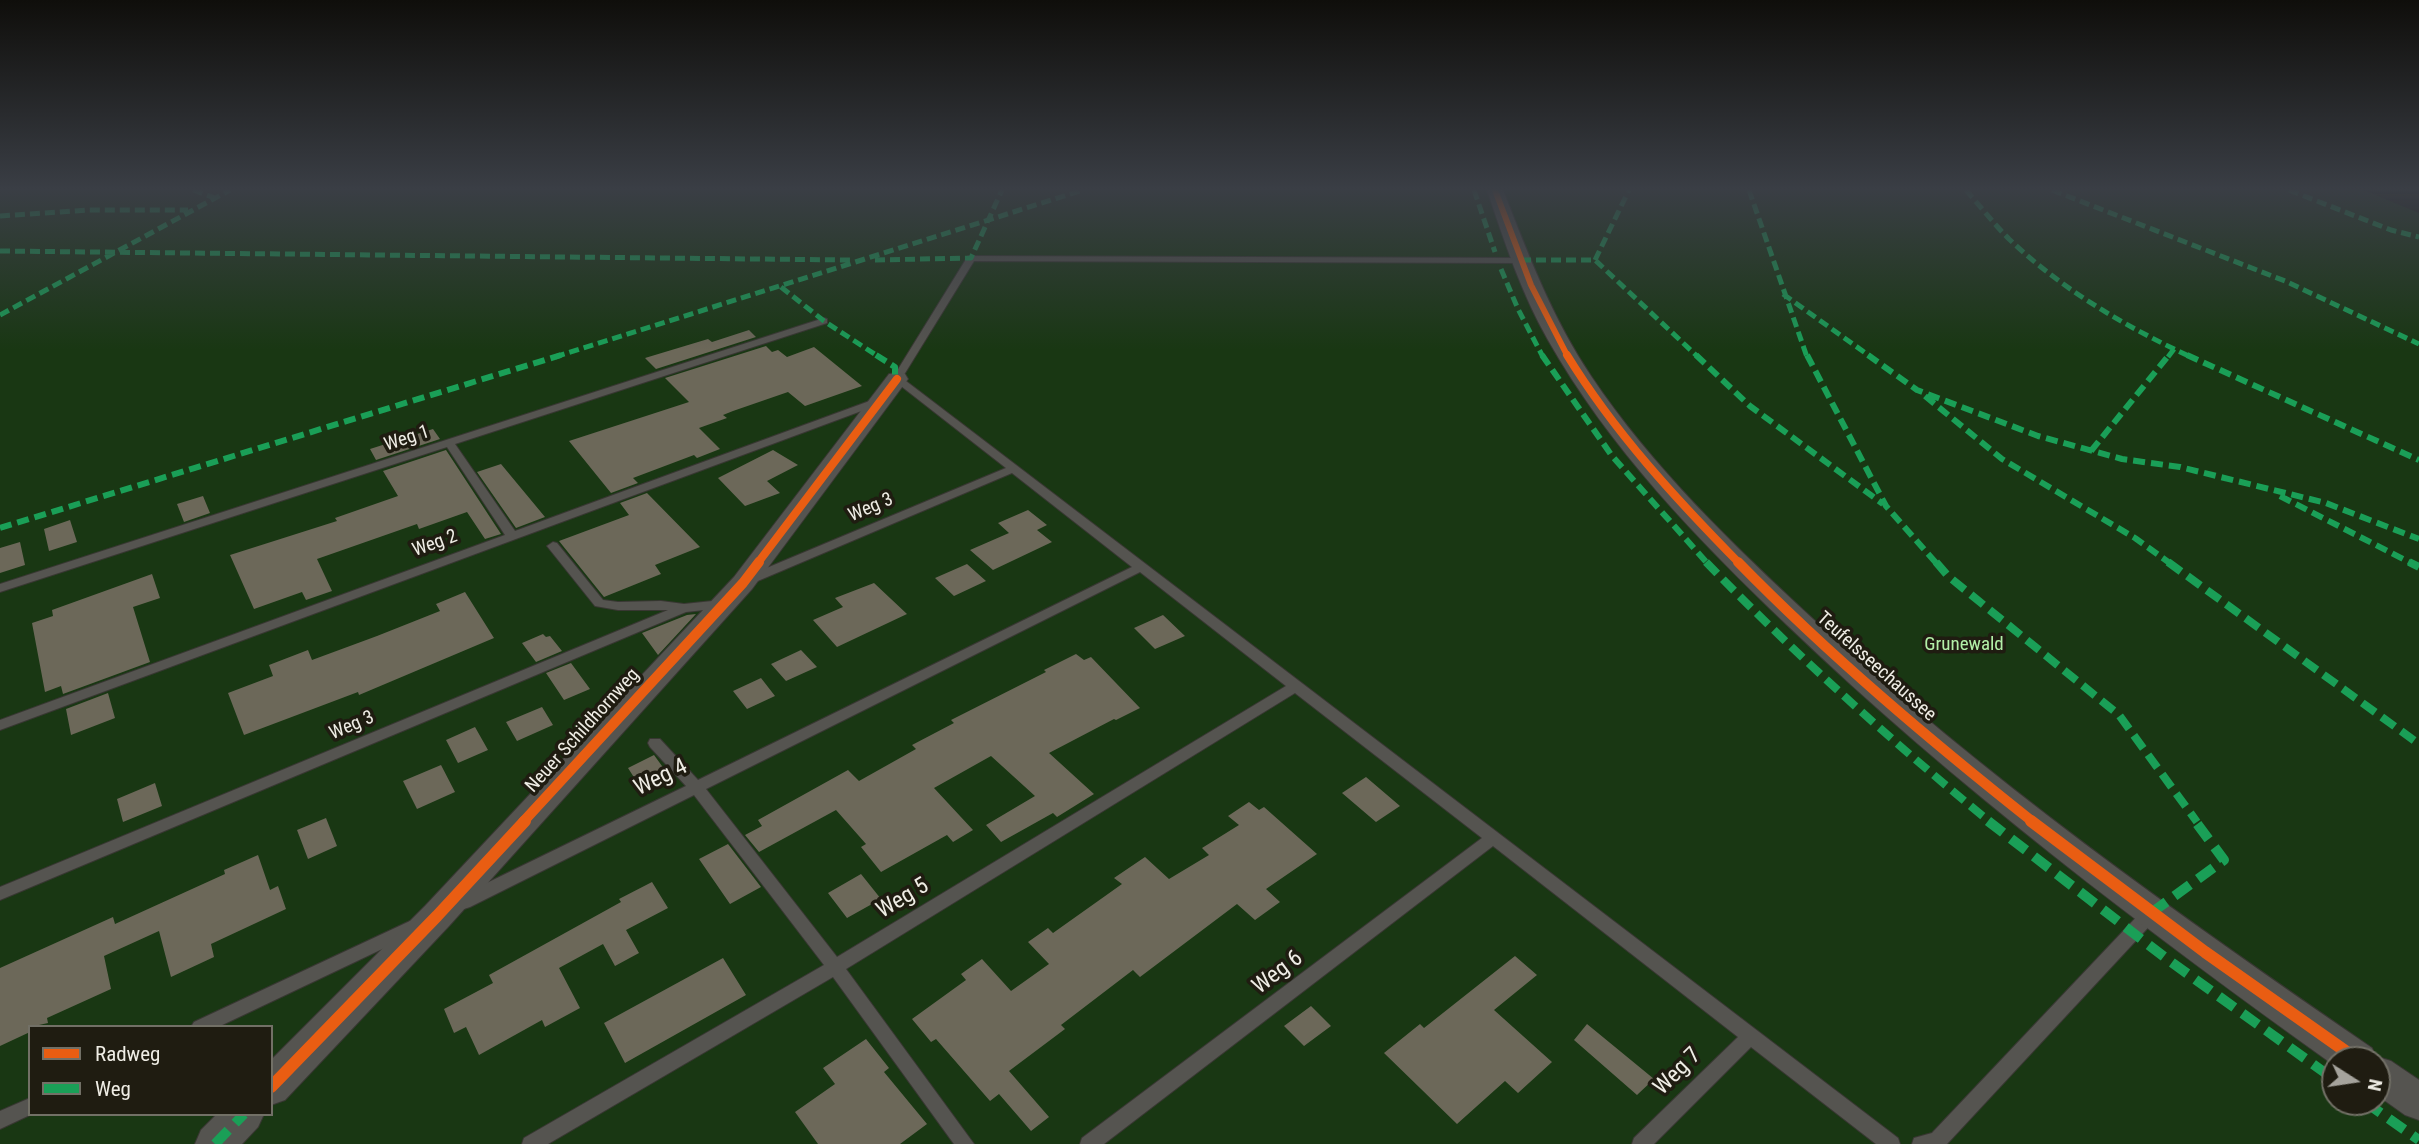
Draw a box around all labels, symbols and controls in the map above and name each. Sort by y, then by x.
street label: Weg 1 [382,421,432,457]
street label: Weg 3 [845,488,897,528]
street label: Weg 2 [409,525,461,563]
street label: Teufelsseechaussee [1812,607,1940,727]
park label: Grunewald [1924,634,2004,656]
street label: Neuer Schildhornweg [521,664,645,798]
street label: Weg 3 [326,706,378,746]
street label: Weg 4 [630,753,692,803]
street label: Weg 5 [872,873,934,925]
street label: Weg 6 [1247,945,1309,1001]
legend [28,1025,273,1116]
text: Radweg [95,1042,160,1066]
street label: Weg 7 [1648,1042,1708,1102]
north arrow [2321,1046,2391,1116]
text: Weg [95,1077,131,1101]
text: N [2363,1077,2388,1093]

